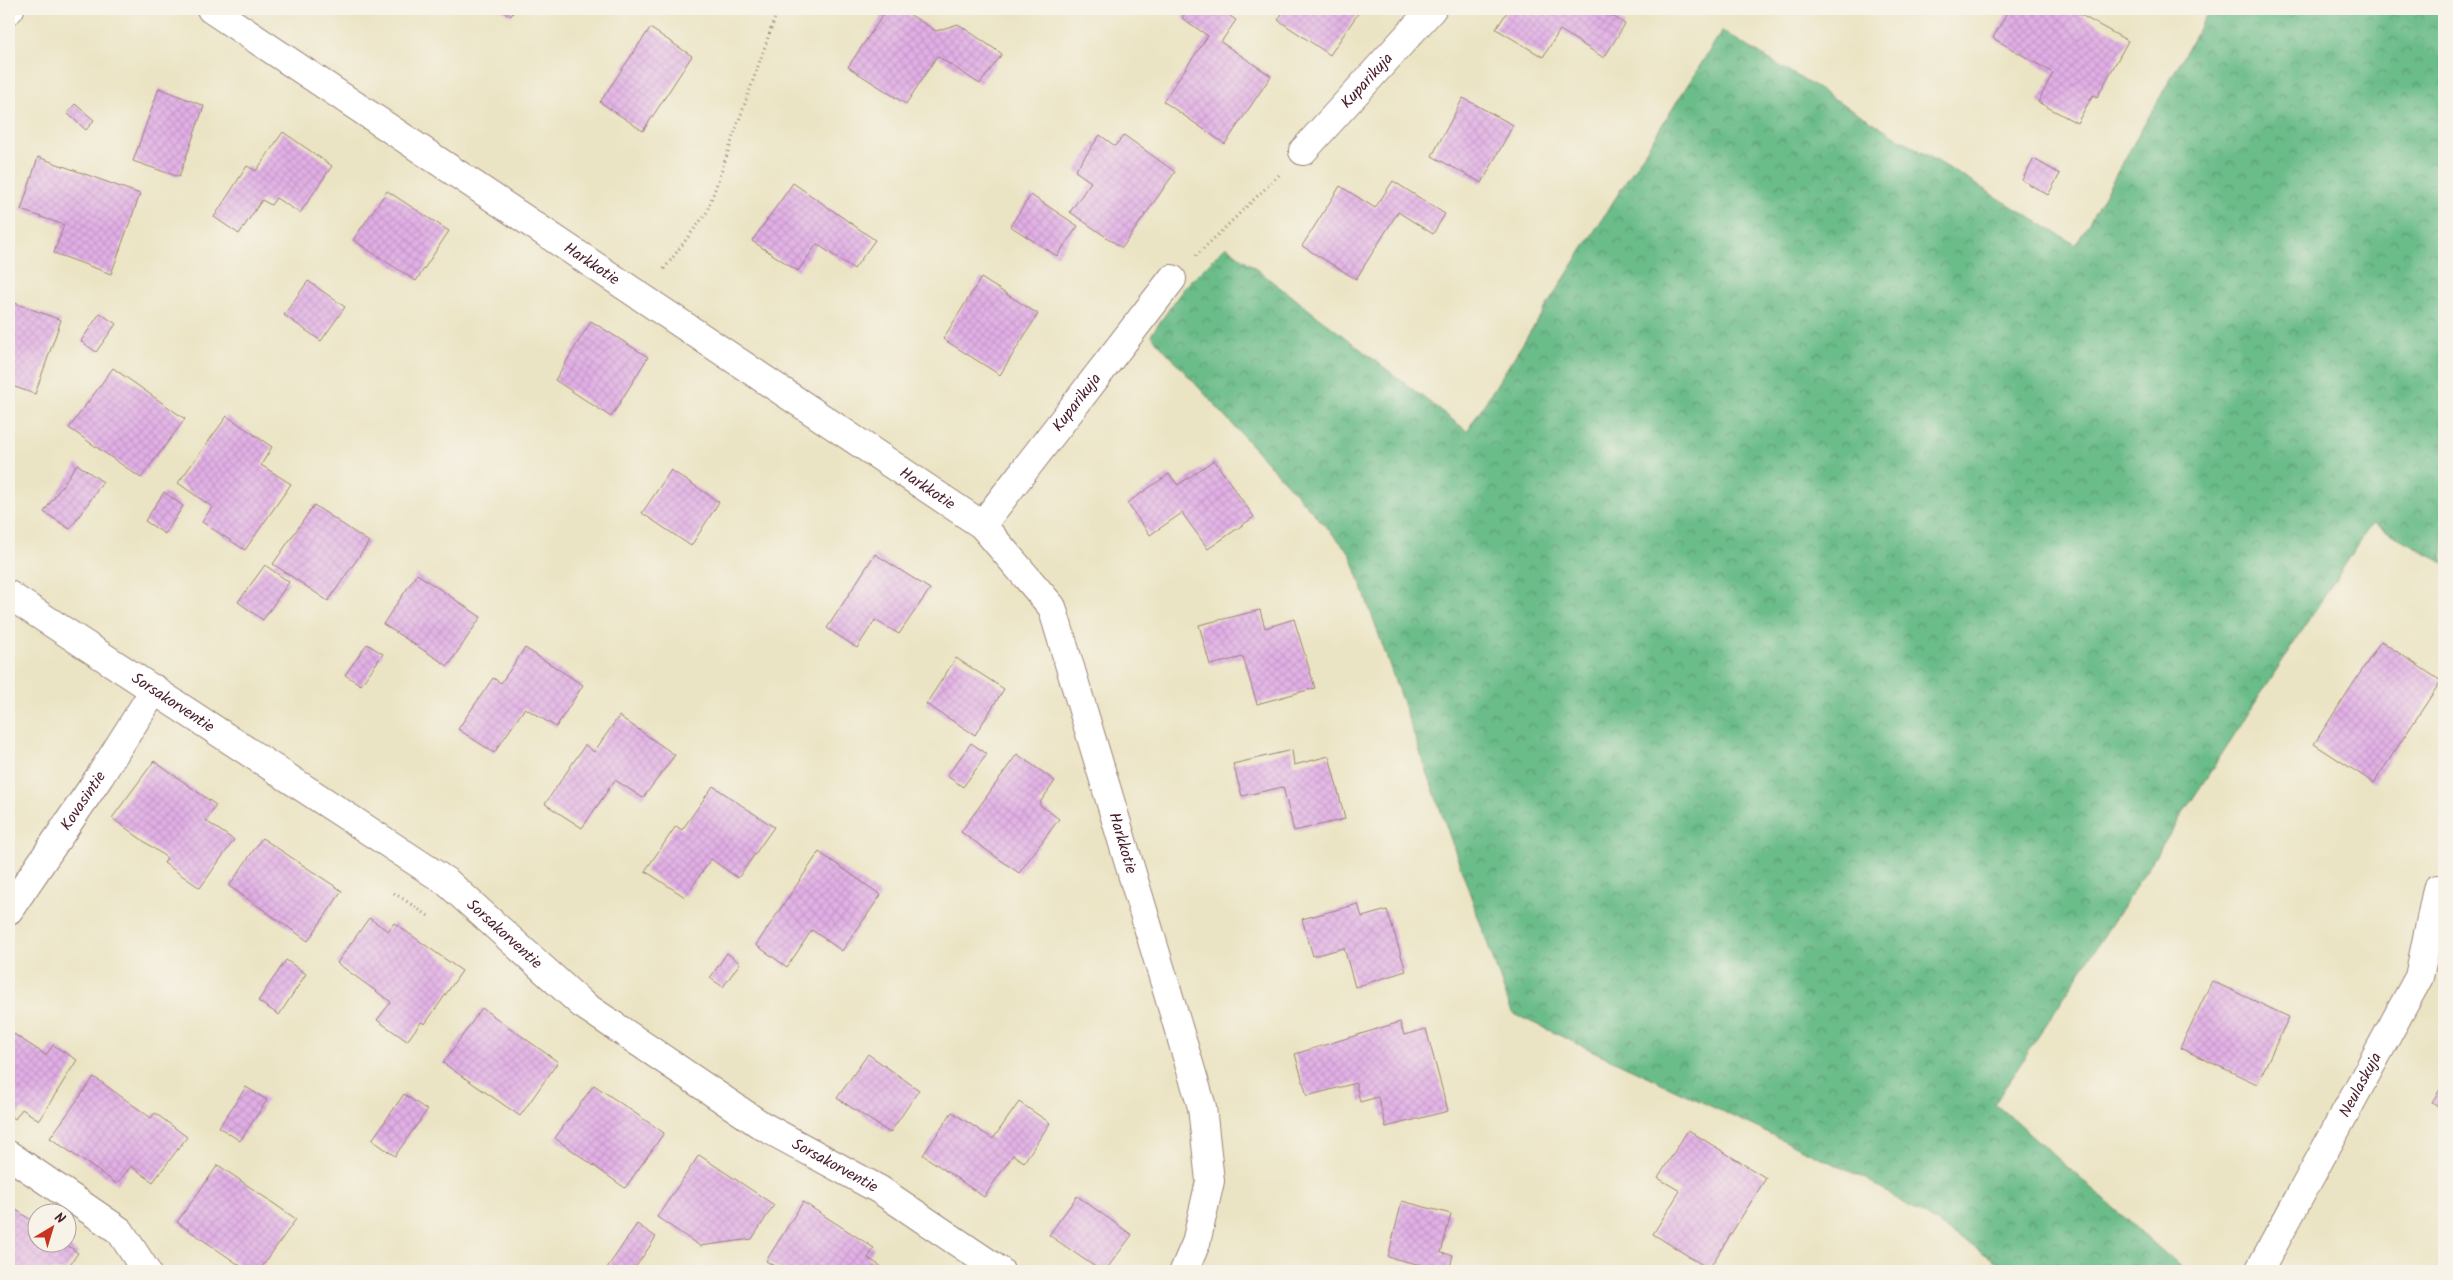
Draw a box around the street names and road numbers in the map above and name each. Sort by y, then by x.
street label: Kuparikuja [1335,47,1399,114]
street label: Harkkotie [558,236,625,292]
street label: Kuparikuja [1046,368,1108,437]
street label: Harkkotie [894,461,961,516]
street label: Sorsakorventie [126,666,220,739]
street label: Kovasintie [54,766,113,836]
street label: Harkkotie [1102,809,1144,877]
street label: Sorsakorventie [461,893,548,975]
street label: Neulaskuja [2332,1048,2388,1122]
street label: Sorsakorventie [787,1132,883,1199]

